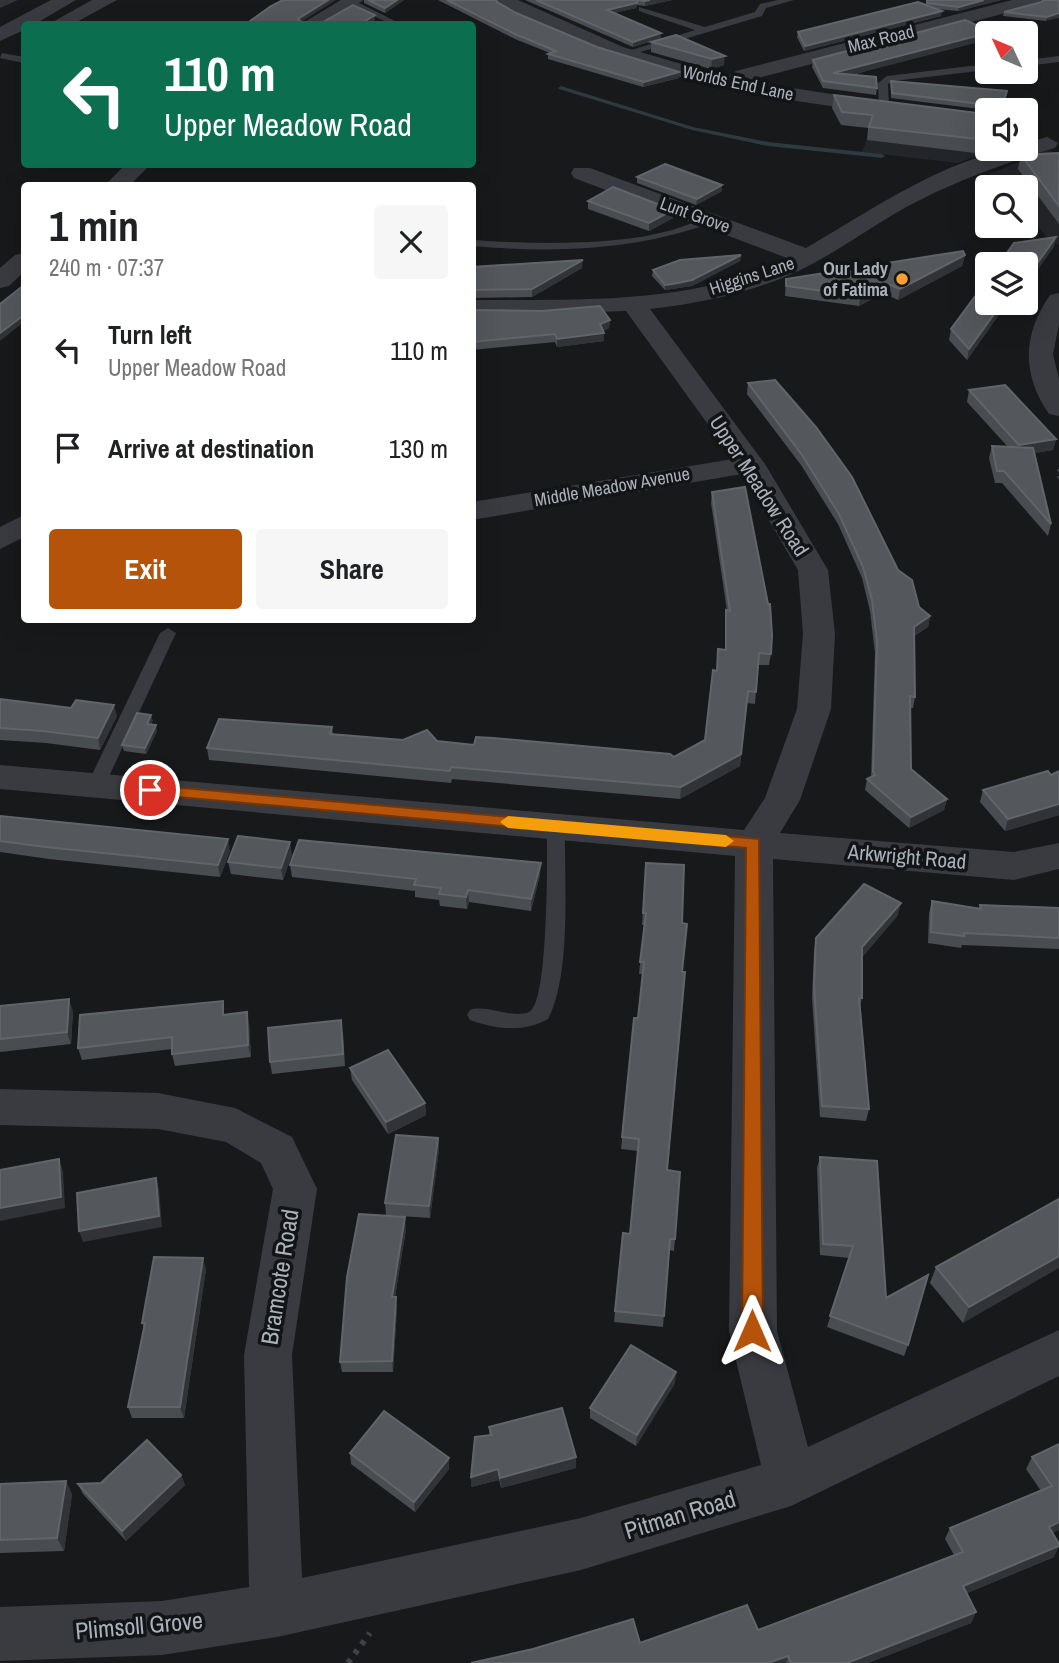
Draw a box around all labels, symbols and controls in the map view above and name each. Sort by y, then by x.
street label: Max Road [845,18,917,59]
north arrow [975,21,1038,84]
map controls [975,21,1038,315]
text: 110 m [164,40,276,106]
icon: left [49,49,140,140]
street label: Worlds End Lane [680,59,796,106]
button: sound [975,98,1038,161]
text: Upper Meadow Road [164,103,412,146]
button: search [975,175,1038,238]
street label: Lunt Grove [657,190,734,239]
text: 1 min [49,198,139,254]
button: close [374,205,448,279]
street label: Higgins Lane [706,250,797,301]
text: 240 m · 07:37 [49,252,164,283]
button: layers [975,252,1038,315]
place label: Our Lady of Fatima [823,256,889,302]
marker: Our Lady of Fatima [894,271,910,287]
text: Turn left [108,317,192,352]
icon: left [49,331,87,369]
text: 110 m [390,333,448,368]
text: Upper Meadow Road [108,352,286,383]
street label: Upper Meadow Road [703,410,816,562]
icon: arrive [49,429,87,467]
text: Arrive at destination [108,431,314,466]
text: 130 m [389,431,448,466]
street label: Middle Meadow Avenue [532,461,692,512]
button: Exit [49,529,242,609]
button: Share [256,529,448,609]
pin [120,760,180,820]
icon: arrive [131,771,169,809]
street label: Arkwright Road [846,837,967,876]
street label: Bramcote Road [253,1207,306,1347]
position arrow [715,1294,789,1368]
street label: Pitman Road [620,1482,739,1546]
street label: Plimsoll Grove [74,1603,204,1647]

